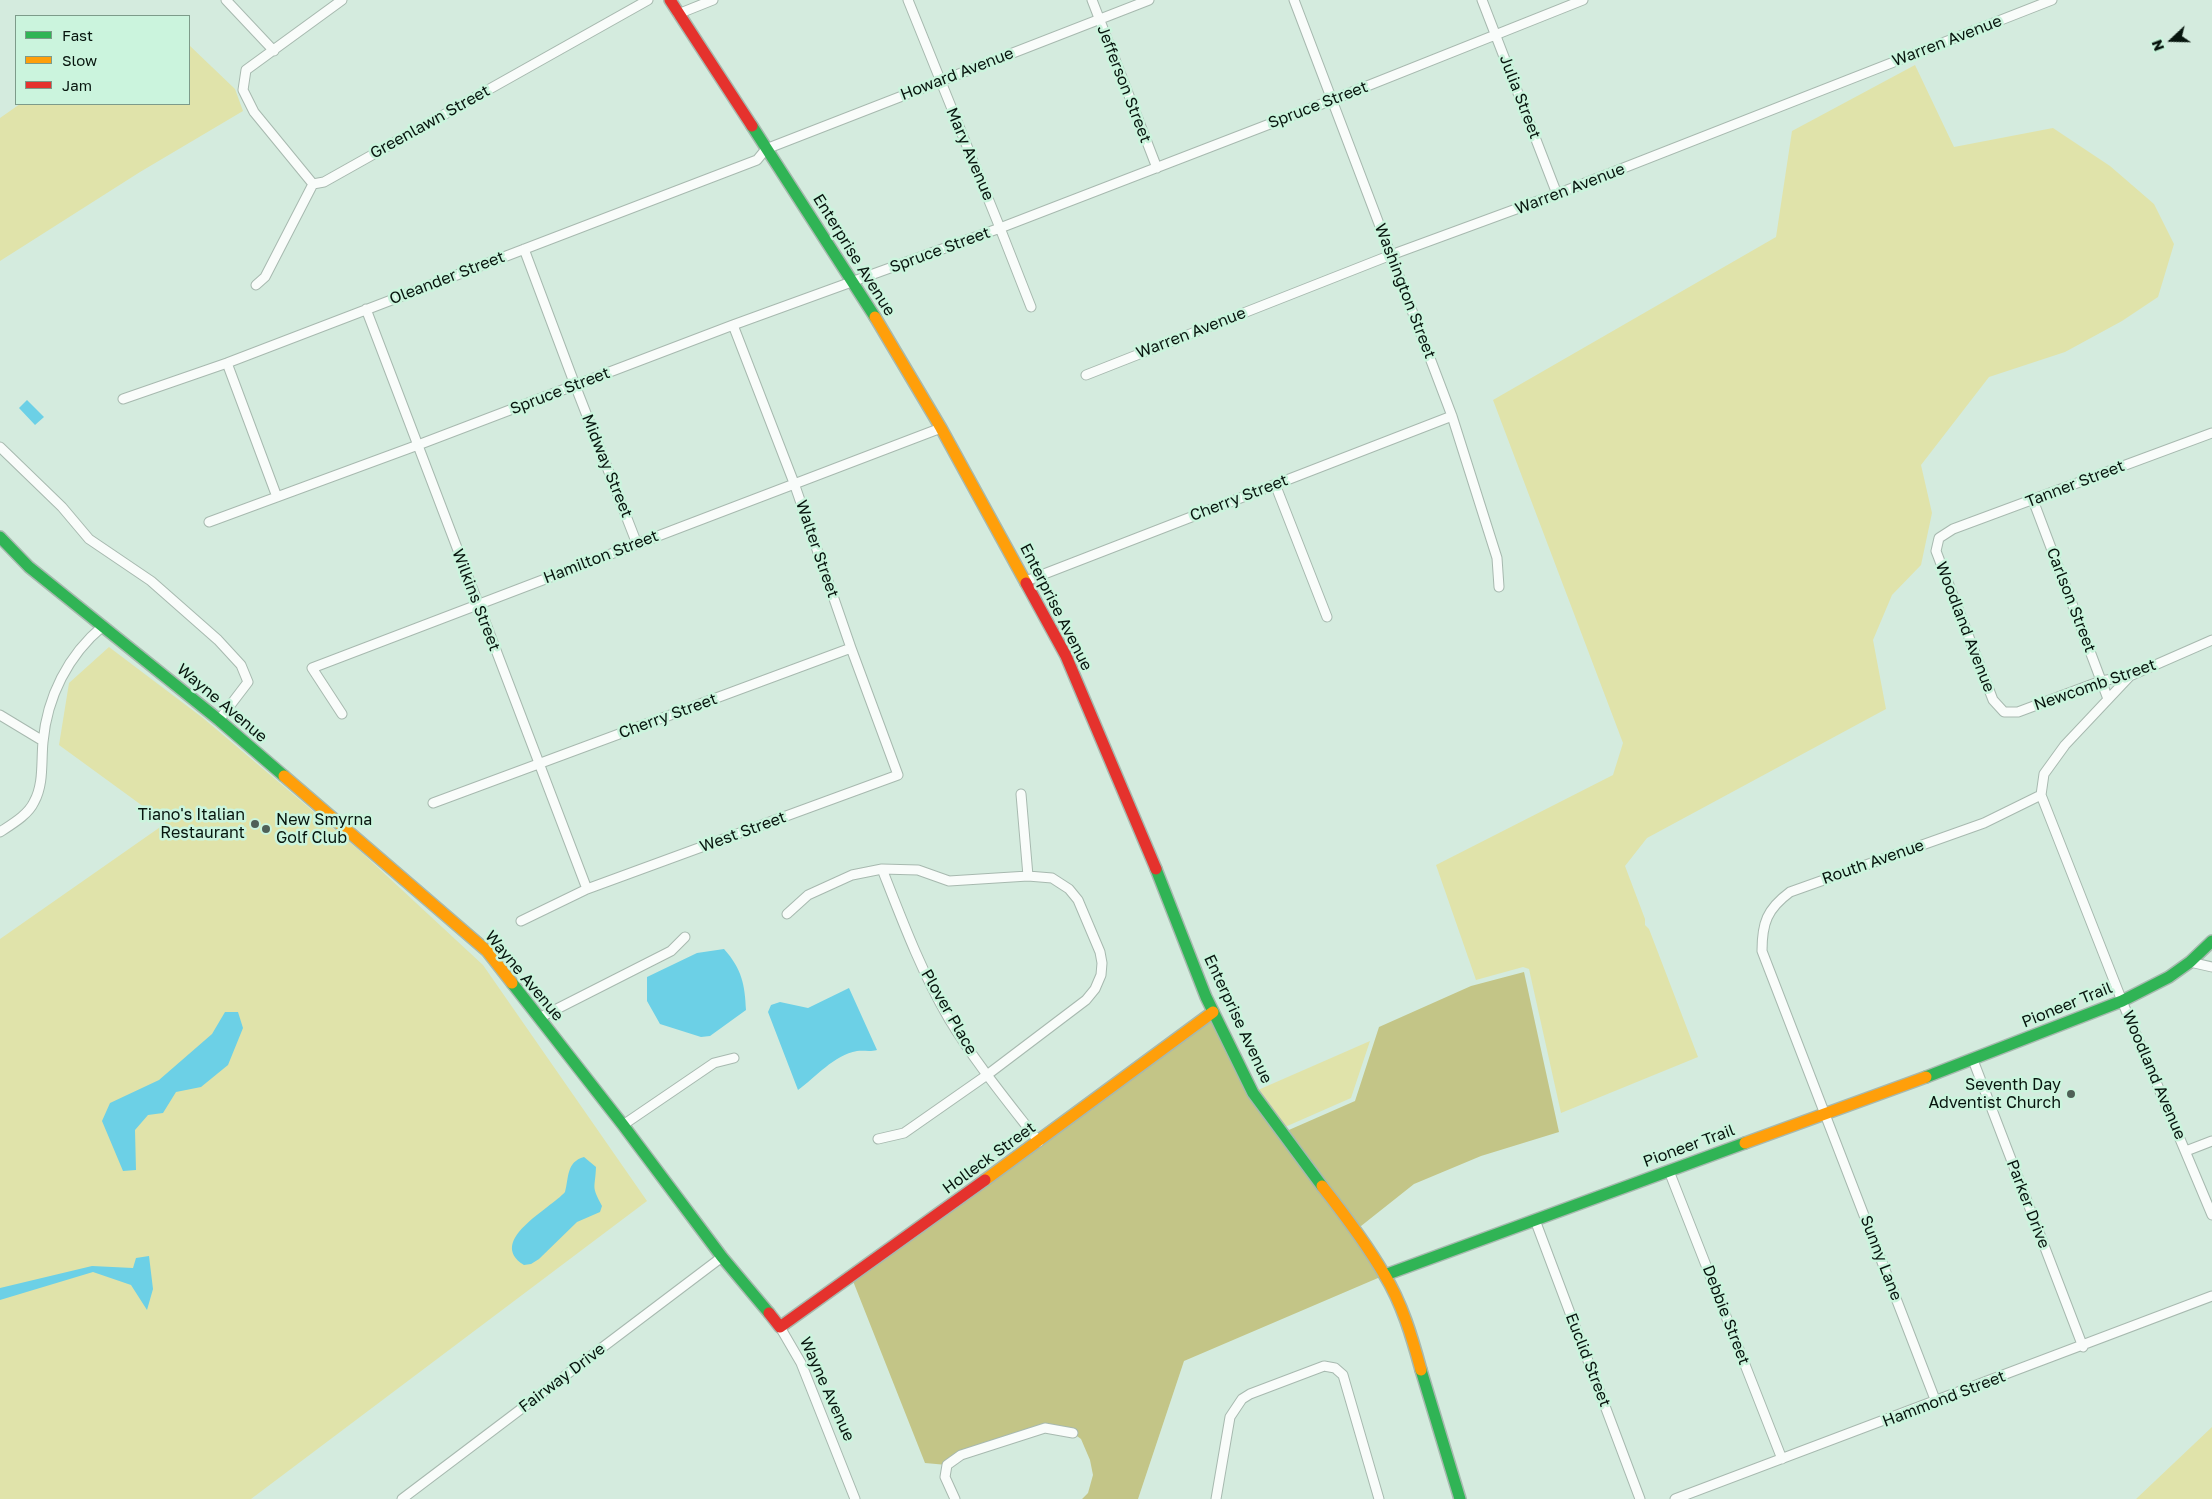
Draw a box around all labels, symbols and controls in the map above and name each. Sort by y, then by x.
street label: Warren Avenue [1890,11,2004,71]
legend [15,15,190,105]
north arrow [2147,15,2197,65]
street label: Jefferson Street [1093,22,1155,146]
text: Fast [62,26,93,44]
text: N [2148,38,2167,54]
street label: Howard Avenue [898,44,1016,104]
text: Slow [62,51,97,69]
street label: Julia Street [1495,52,1545,142]
text: Jam [62,76,92,94]
street label: Spruce Street [1265,77,1371,133]
street label: Greenlawn Street [367,81,493,163]
street label: Mary Avenue [942,105,998,203]
street label: Warren Avenue [1513,159,1627,219]
street label: Enterprise Avenue [809,191,899,319]
street label: Washington Street [1370,221,1440,361]
street label: Spruce Street [887,223,993,277]
street label: Oleander Street [387,247,507,309]
street label: Warren Avenue [1134,303,1248,363]
street label: Spruce Street [507,363,613,419]
street label: Midway Street [578,412,636,520]
street label: Tanner Street [2023,456,2127,512]
street label: Cherry Street [1187,471,1291,525]
street label: Walter Street [791,498,843,600]
street label: Hamilton Street [541,526,661,588]
street label: Enterprise Avenue [1016,540,1096,674]
street label: Carlson Street [2042,545,2100,655]
street label: Wilkins Street [448,546,504,654]
street label: Woodland Avenue [1931,559,1999,695]
street label: Newcomb Street [2031,655,2159,715]
street label: Wayne Avenue [173,660,271,746]
street label: Cherry Street [616,689,720,743]
place label: Tiano's Italian Restaurant [138,805,245,843]
street label: West Street [697,808,789,856]
place label: New Smyrna Golf Club [276,810,372,848]
marker: Tiano's Italian Restaurant [249,818,261,830]
marker: New Smyrna Golf Club [260,823,272,835]
street label: Routh Avenue [1819,836,1927,888]
street label: Wayne Avenue [481,927,567,1025]
street label: Enterprise Avenue [1200,952,1276,1086]
street label: Plover Place [917,966,981,1058]
street label: Pioneer Trail [2019,978,2115,1032]
street label: Woodland Avenue [2118,1008,2190,1142]
place label: Seventh Day Adventist Church [1928,1075,2061,1113]
marker: Seventh Day Adventist Church [2065,1088,2077,1100]
street label: Holleck Street [939,1118,1039,1198]
street label: Pioneer Trail [1641,1121,1737,1171]
street label: Parker Drive [2002,1157,2054,1251]
street label: Sunny Lane [1856,1213,1906,1303]
street label: Debbie Street [1698,1263,1754,1367]
street label: Euclid Street [1561,1310,1615,1410]
street label: Wayne Avenue [795,1334,859,1444]
street label: Fairway Drive [515,1339,609,1417]
street label: Hammond Street [1880,1367,2008,1431]

